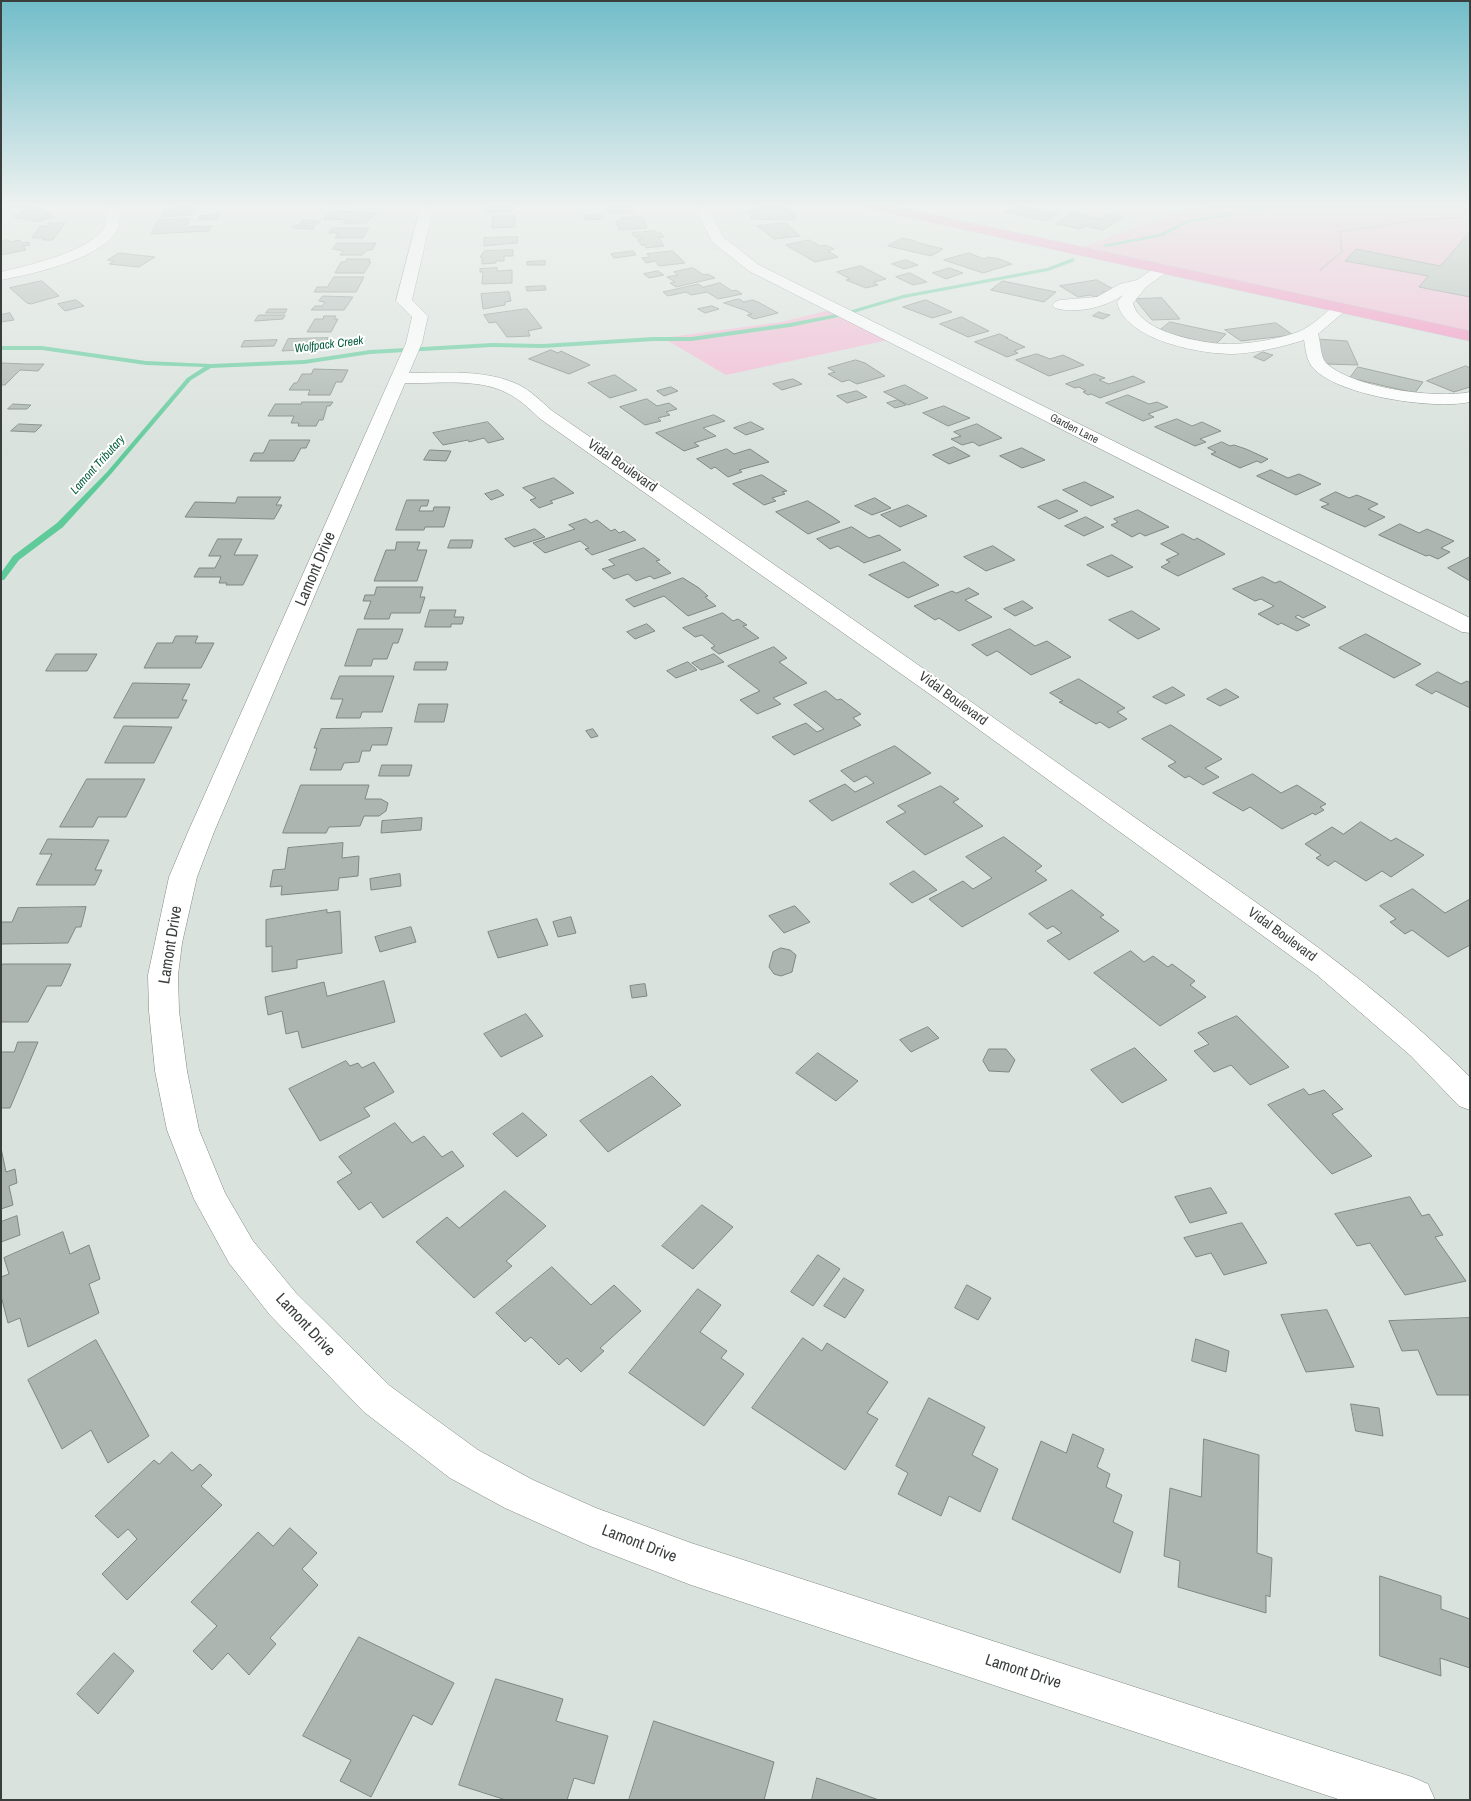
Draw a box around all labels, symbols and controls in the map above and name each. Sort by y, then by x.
water label: Wolfpack Creek [294,334,364,356]
street label: Garden Lane [1048,411,1100,447]
water label: Lamont Tributary [68,433,128,497]
street label: Vidal Boulevard [584,436,660,496]
street label: Lamont Drive [292,529,340,609]
street label: Vidal Boulevard [915,668,991,730]
street label: Vidal Boulevard [1244,904,1320,966]
street label: Lamont Drive [155,905,187,985]
street label: Lamont Drive [271,1290,339,1360]
street label: Lamont Drive [599,1521,679,1567]
street label: Lamont Drive [983,1651,1063,1693]

